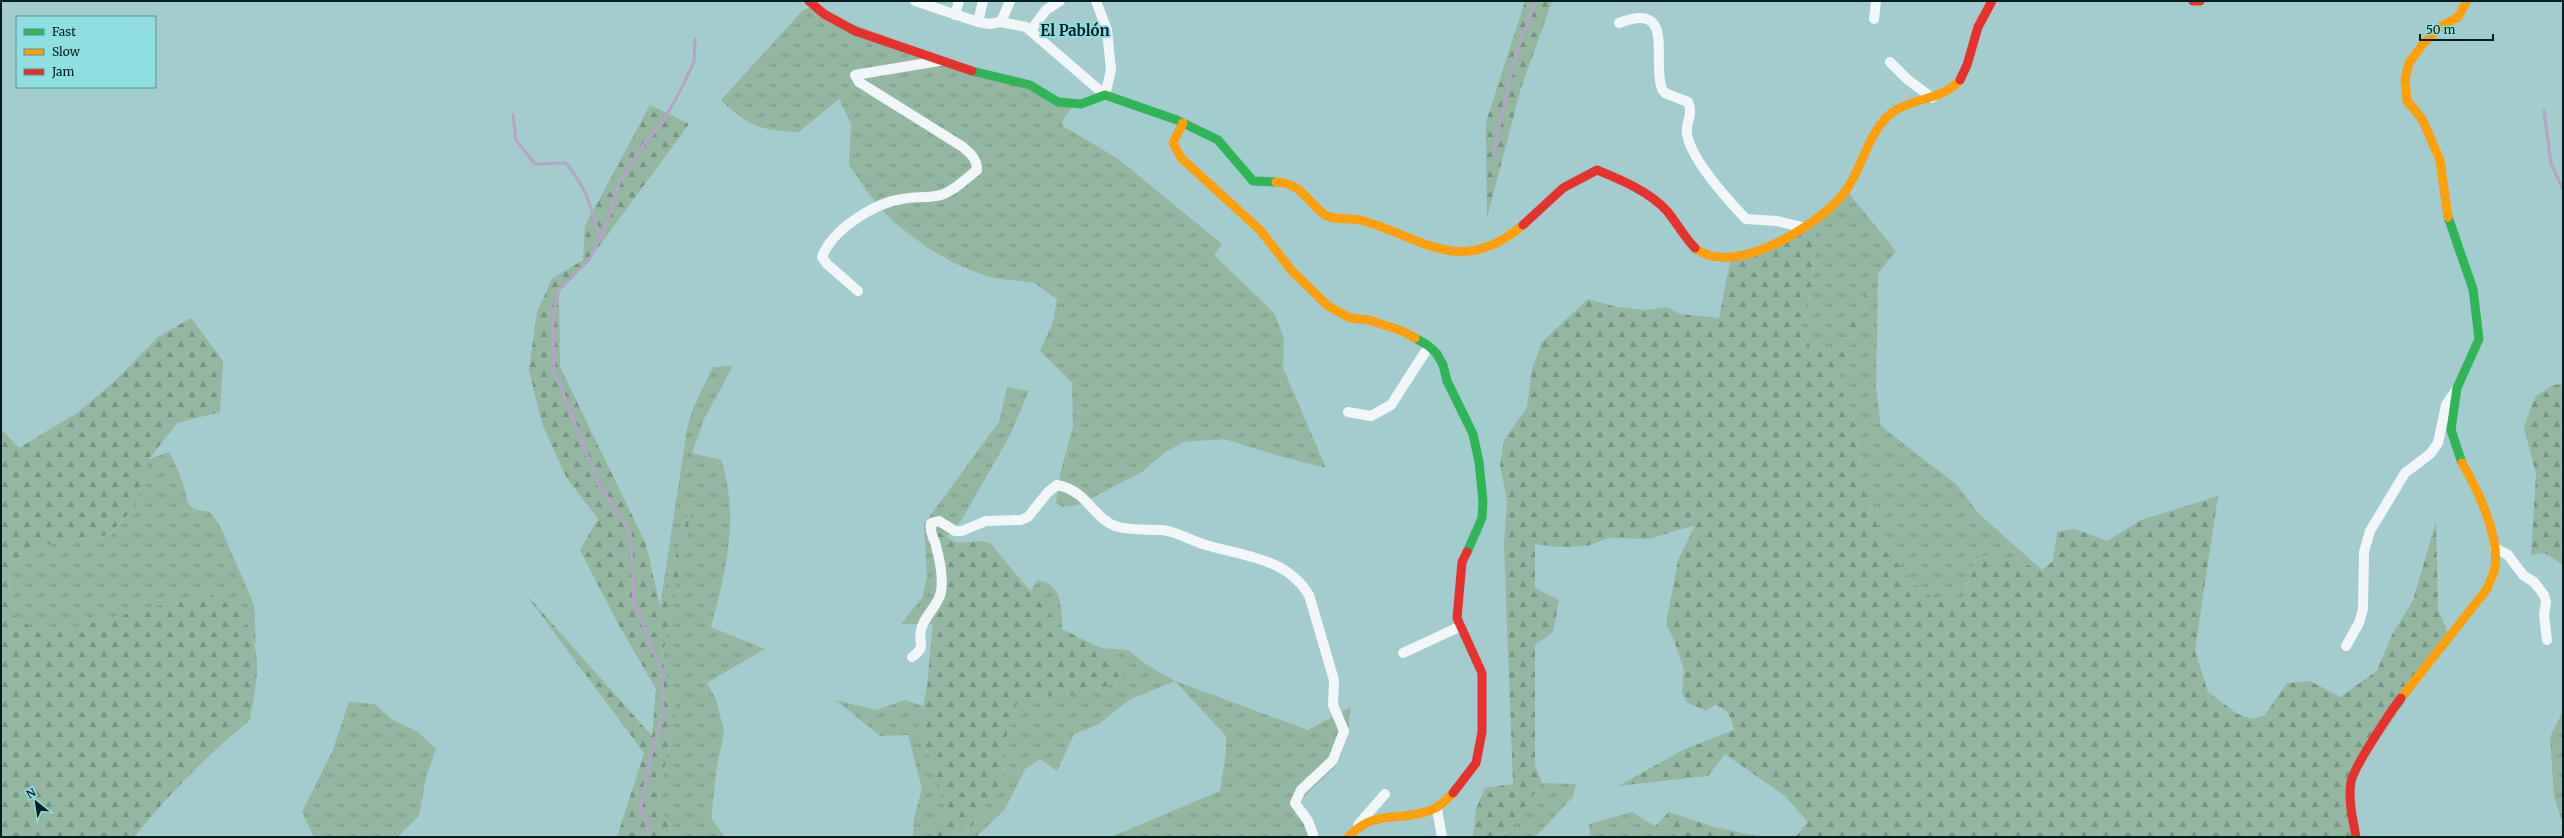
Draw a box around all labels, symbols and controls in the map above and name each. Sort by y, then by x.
legend [16,16,156,88]
scale bar [2420,16,2493,42]
district label: El Pablón [1040,21,1110,40]
text: 50 m [2426,22,2455,37]
text: Fast [52,24,76,39]
text: Slow [52,44,81,59]
text: Jam [51,64,75,79]
north arrow [16,782,56,822]
text: N [24,785,39,802]

